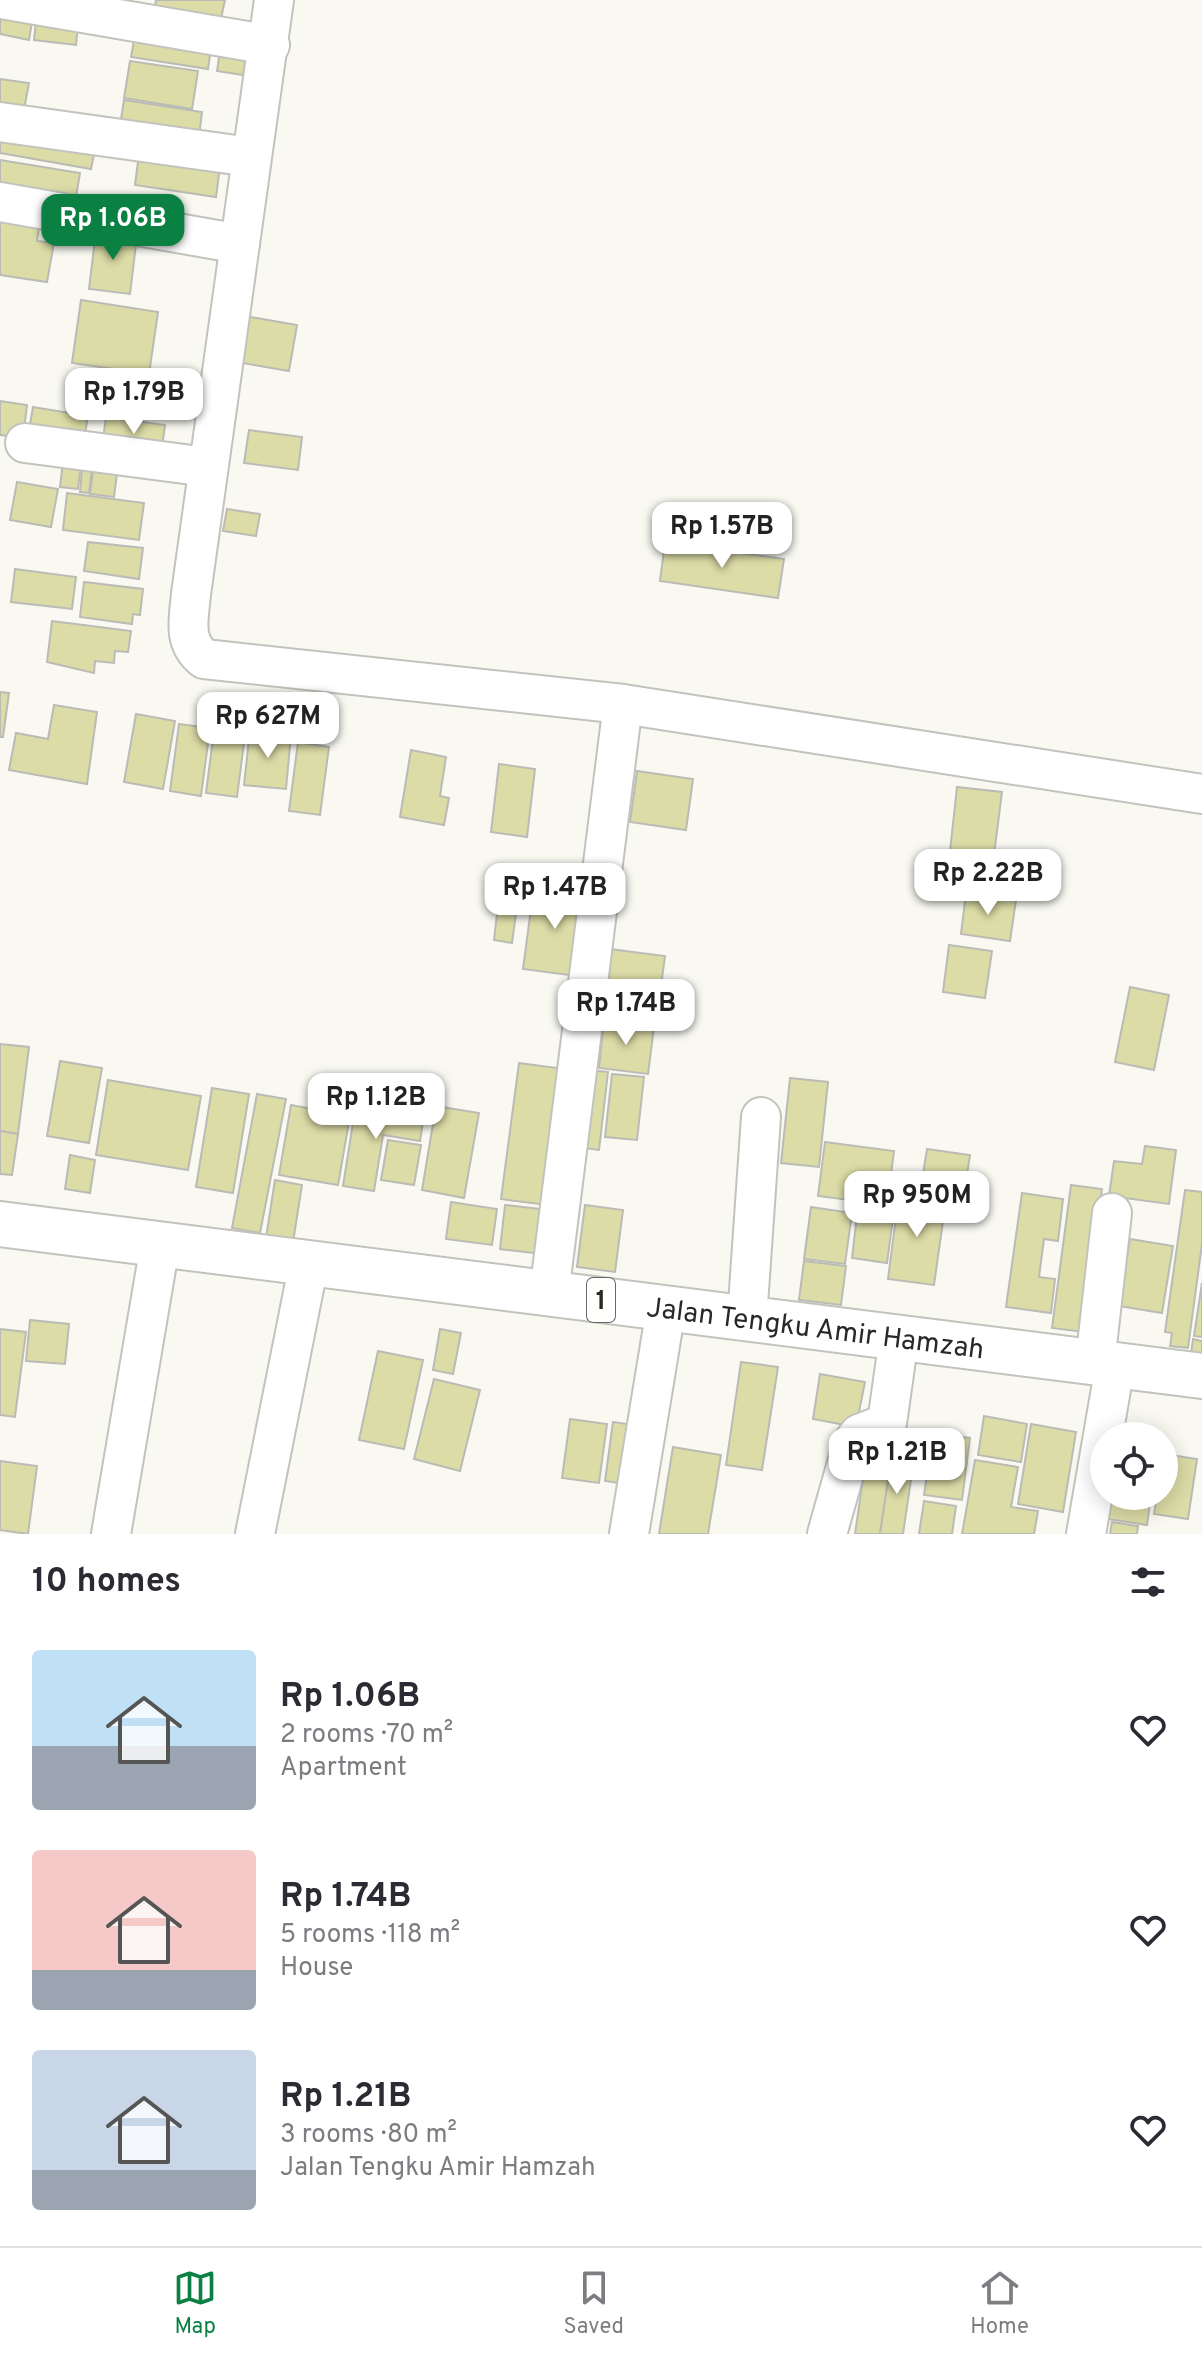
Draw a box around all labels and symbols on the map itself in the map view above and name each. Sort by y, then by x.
pin: Rp 1.06B [30,194,196,262]
pin: Rp 1.79B [51,368,217,436]
pin: Rp 1.57B [639,502,805,570]
pin: Rp 627M [194,692,342,760]
pin: Rp 2.22B [905,849,1071,917]
pin: Rp 1.47B [472,863,638,931]
pin: Rp 1.74B [543,979,709,1047]
pin: Rp 1.12B [293,1073,459,1141]
pin: Rp 950M [843,1171,991,1239]
road number: 1 [587,1278,615,1322]
street label: Jalan Tengku Amir Hamzah [644,1291,986,1369]
pin: Rp 1.21B [814,1428,980,1496]

